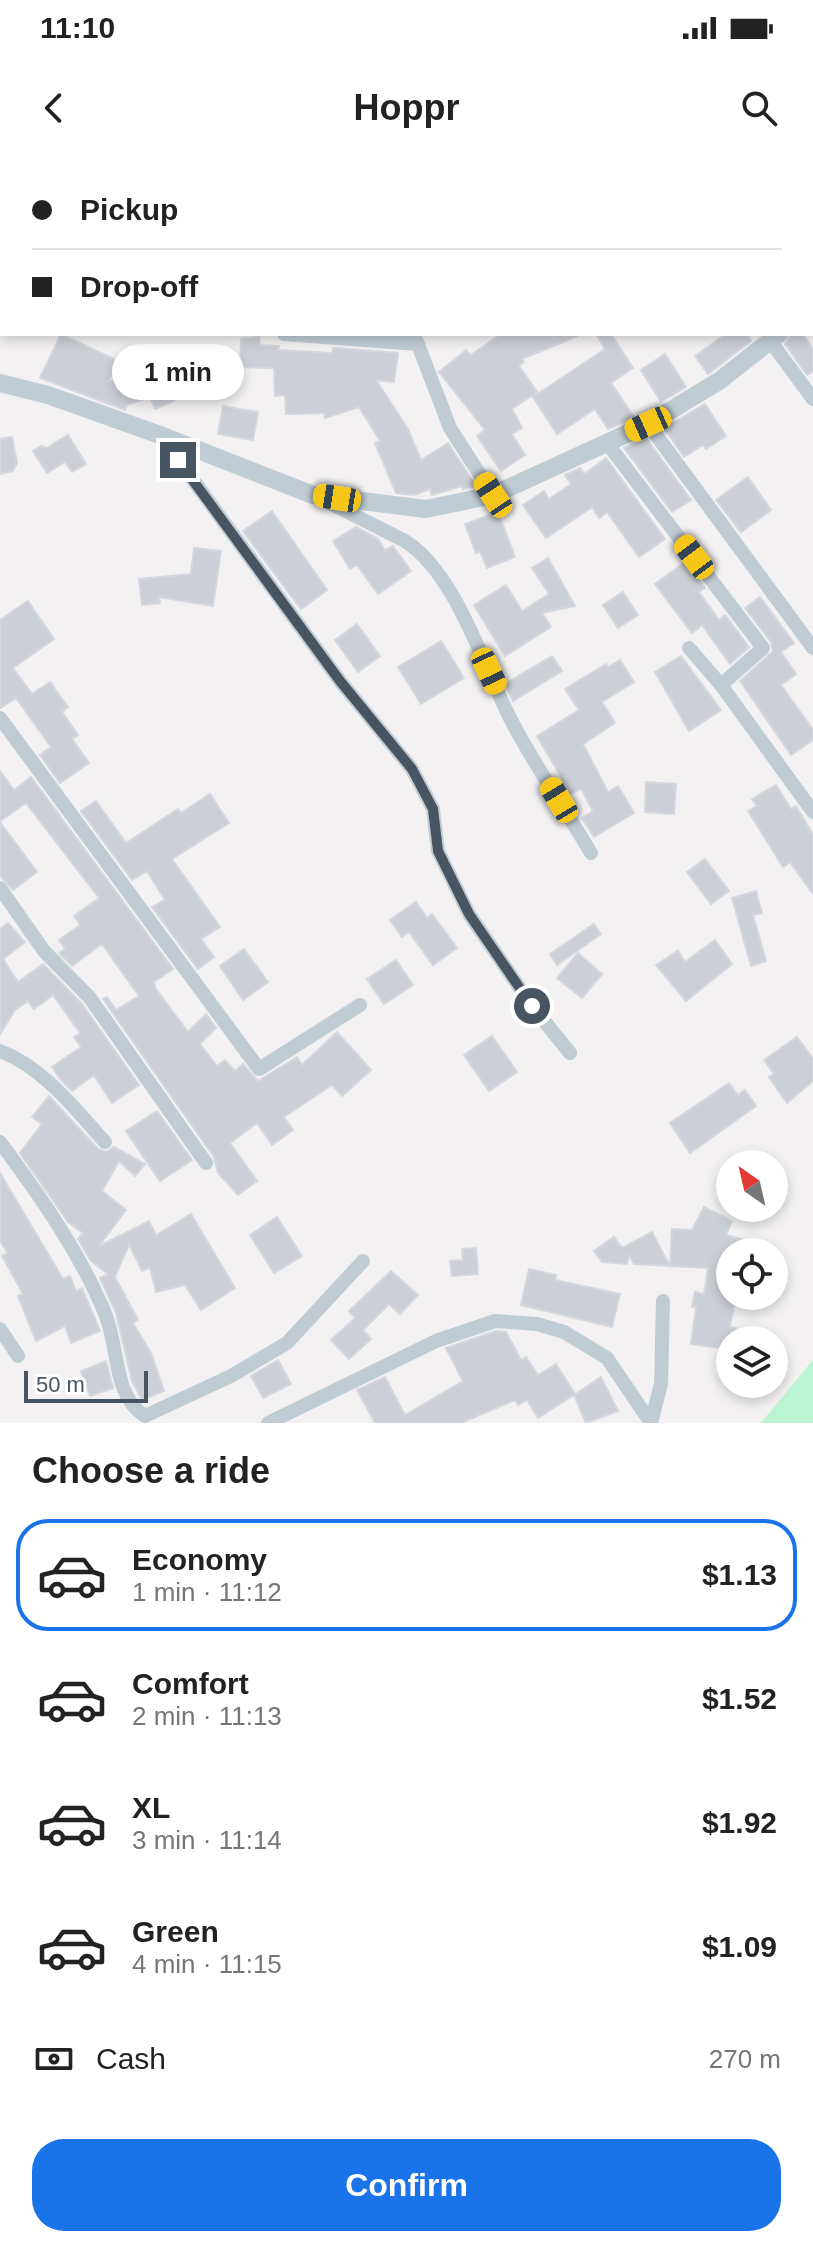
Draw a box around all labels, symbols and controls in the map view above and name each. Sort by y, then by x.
text: 11:10 [40,11,115,44]
icon: back [32,86,76,130]
icon: search [737,86,781,130]
text: Hoppr [354,87,459,128]
text: Pickup [80,193,178,226]
text: Drop-off [80,270,198,303]
callout: 1 min [112,344,244,400]
text: 1 min [144,357,212,387]
car [621,403,675,445]
route end [160,442,196,478]
car [470,468,516,522]
car [311,482,363,514]
car [670,531,718,583]
car [468,644,510,698]
car [536,773,582,827]
route start [514,988,550,1024]
north arrow [716,1150,788,1222]
map controls [716,1150,788,1398]
button: locate [716,1238,788,1310]
button: layers [716,1326,788,1398]
scale bar [24,1367,148,1403]
text: 50 m [36,1372,85,1397]
text: Choose a ride [32,1450,270,1491]
icon: car [36,1539,108,1611]
text: Economy [132,1543,267,1576]
text: $1.13 [702,1558,777,1591]
text: 1 min · 11:12 [132,1577,282,1607]
icon: car [36,1663,108,1735]
text: Comfort [132,1667,249,1700]
text: $1.52 [702,1682,777,1715]
text: 2 min · 11:13 [132,1701,282,1731]
icon: car [36,1787,108,1859]
text: XL [132,1791,170,1824]
text: $1.92 [702,1806,777,1839]
text: 3 min · 11:14 [132,1825,282,1855]
icon: car [36,1911,108,1983]
text: Green [132,1915,219,1948]
text: $1.09 [702,1930,777,1963]
text: 4 min · 11:15 [132,1949,282,1979]
icon: cash [32,2037,76,2081]
text: Cash [96,2042,166,2075]
text: 270 m [709,2044,781,2074]
button: Confirm [32,2139,781,2231]

